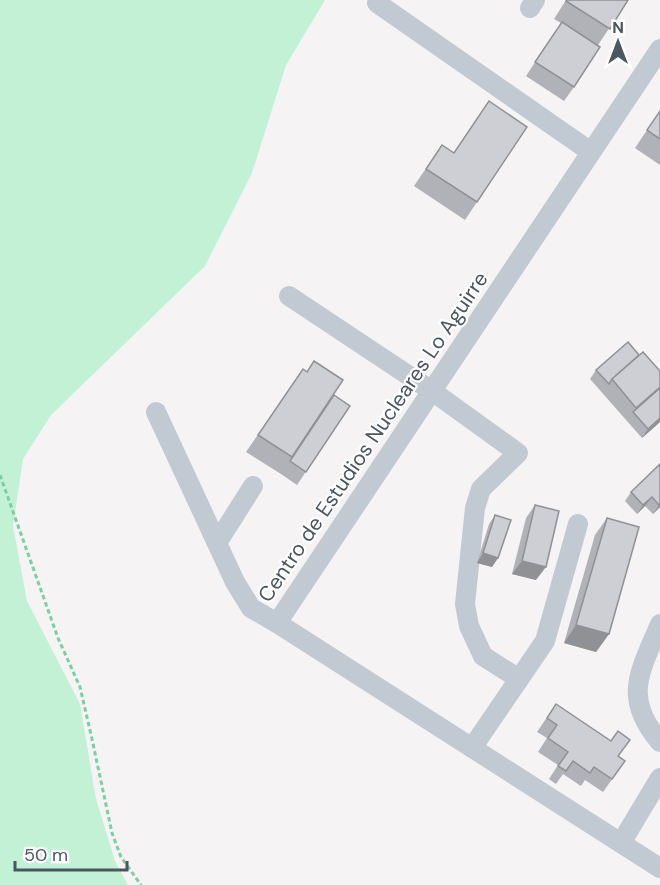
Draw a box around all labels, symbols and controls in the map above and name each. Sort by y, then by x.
north arrow [588,12,648,72]
text: N [612,17,624,38]
street label: Centro de Estudios Nucleares Lo Aguirre [252,266,494,608]
scale bar [15,834,128,872]
text: 50 m [24,843,68,867]

